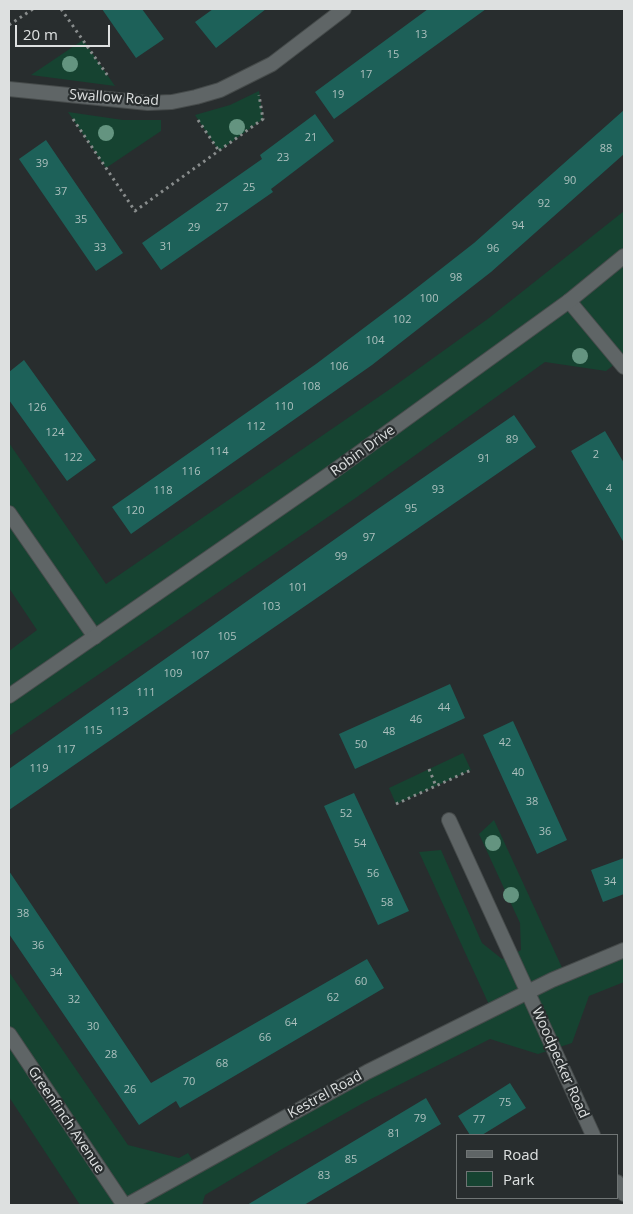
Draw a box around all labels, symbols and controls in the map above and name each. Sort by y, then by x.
scale bar [18,15,112,47]
text: 20 m [23,24,58,44]
house number: 13 [415,28,427,42]
house number: 15 [387,48,399,62]
house number: 17 [360,68,372,82]
street label: Swallow Road [69,86,159,110]
house number: 19 [332,88,344,102]
house number: 21 [305,131,317,145]
house number: 88 [600,142,612,156]
house number: 23 [277,151,289,165]
house number: 39 [36,157,48,171]
house number: 90 [564,174,576,188]
house number: 25 [243,181,255,195]
house number: 37 [55,185,67,199]
house number: 92 [538,197,550,211]
house number: 27 [216,201,228,215]
house number: 35 [75,213,87,227]
house number: 94 [512,219,524,233]
house number: 29 [188,221,200,235]
house number: 31 [160,240,172,254]
house number: 33 [94,241,106,255]
house number: 96 [487,242,499,256]
house number: 98 [450,271,462,285]
house number: 100 [420,292,438,306]
house number: 102 [393,313,411,327]
house number: 104 [366,334,384,348]
house number: 106 [330,360,348,374]
house number: 108 [302,380,320,394]
house number: 110 [275,400,293,414]
house number: 126 [28,401,46,415]
house number: 112 [247,420,265,434]
street label: Robin Drive [327,422,399,480]
house number: 124 [46,426,64,440]
house number: 89 [506,433,518,447]
house number: 114 [210,445,228,459]
house number: 2 [593,448,599,462]
house number: 122 [64,451,82,465]
house number: 91 [478,452,490,466]
house number: 116 [182,465,200,479]
house number: 4 [606,482,612,496]
house number: 93 [432,483,444,497]
house number: 118 [154,484,172,498]
house number: 95 [405,502,417,516]
house number: 120 [126,504,144,518]
house number: 97 [363,531,375,545]
house number: 99 [335,550,347,564]
house number: 101 [289,581,307,595]
house number: 103 [262,600,280,614]
house number: 105 [218,630,236,644]
house number: 107 [191,649,209,663]
house number: 109 [164,667,182,681]
house number: 111 [137,686,155,700]
house number: 44 [438,701,450,715]
house number: 113 [110,705,128,719]
house number: 46 [410,713,422,727]
house number: 115 [84,724,102,738]
house number: 48 [383,725,395,739]
house number: 42 [499,736,511,750]
house number: 50 [355,738,367,752]
house number: 117 [57,743,75,757]
house number: 119 [30,762,48,776]
house number: 40 [512,766,524,780]
house number: 38 [526,795,538,809]
house number: 52 [340,807,352,821]
house number: 36 [539,825,551,839]
house number: 54 [354,837,366,851]
house number: 56 [367,867,379,881]
house number: 34 [604,875,616,889]
house number: 58 [381,896,393,910]
house number: 38 [17,907,29,921]
house number: 36 [32,939,44,953]
house number: 34 [50,966,62,980]
house number: 60 [355,975,367,989]
house number: 62 [327,991,339,1005]
house number: 32 [68,993,80,1007]
street label: Woodpecker Road [528,1005,592,1121]
house number: 64 [285,1016,297,1030]
house number: 30 [87,1020,99,1034]
house number: 66 [259,1031,271,1045]
house number: 28 [105,1048,117,1062]
house number: 68 [216,1057,228,1071]
street label: Greenfinch Avenue [24,1064,108,1176]
street label: Kestrel Road [285,1068,365,1122]
house number: 70 [183,1075,195,1089]
house number: 26 [124,1083,136,1097]
house number: 75 [499,1096,511,1110]
house number: 79 [414,1112,426,1126]
house number: 77 [473,1113,485,1127]
house number: 81 [388,1127,400,1141]
legend [456,1134,618,1199]
text: Road [503,1144,539,1164]
house number: 85 [345,1153,357,1167]
house number: 83 [318,1169,330,1183]
text: Park [503,1169,534,1189]

